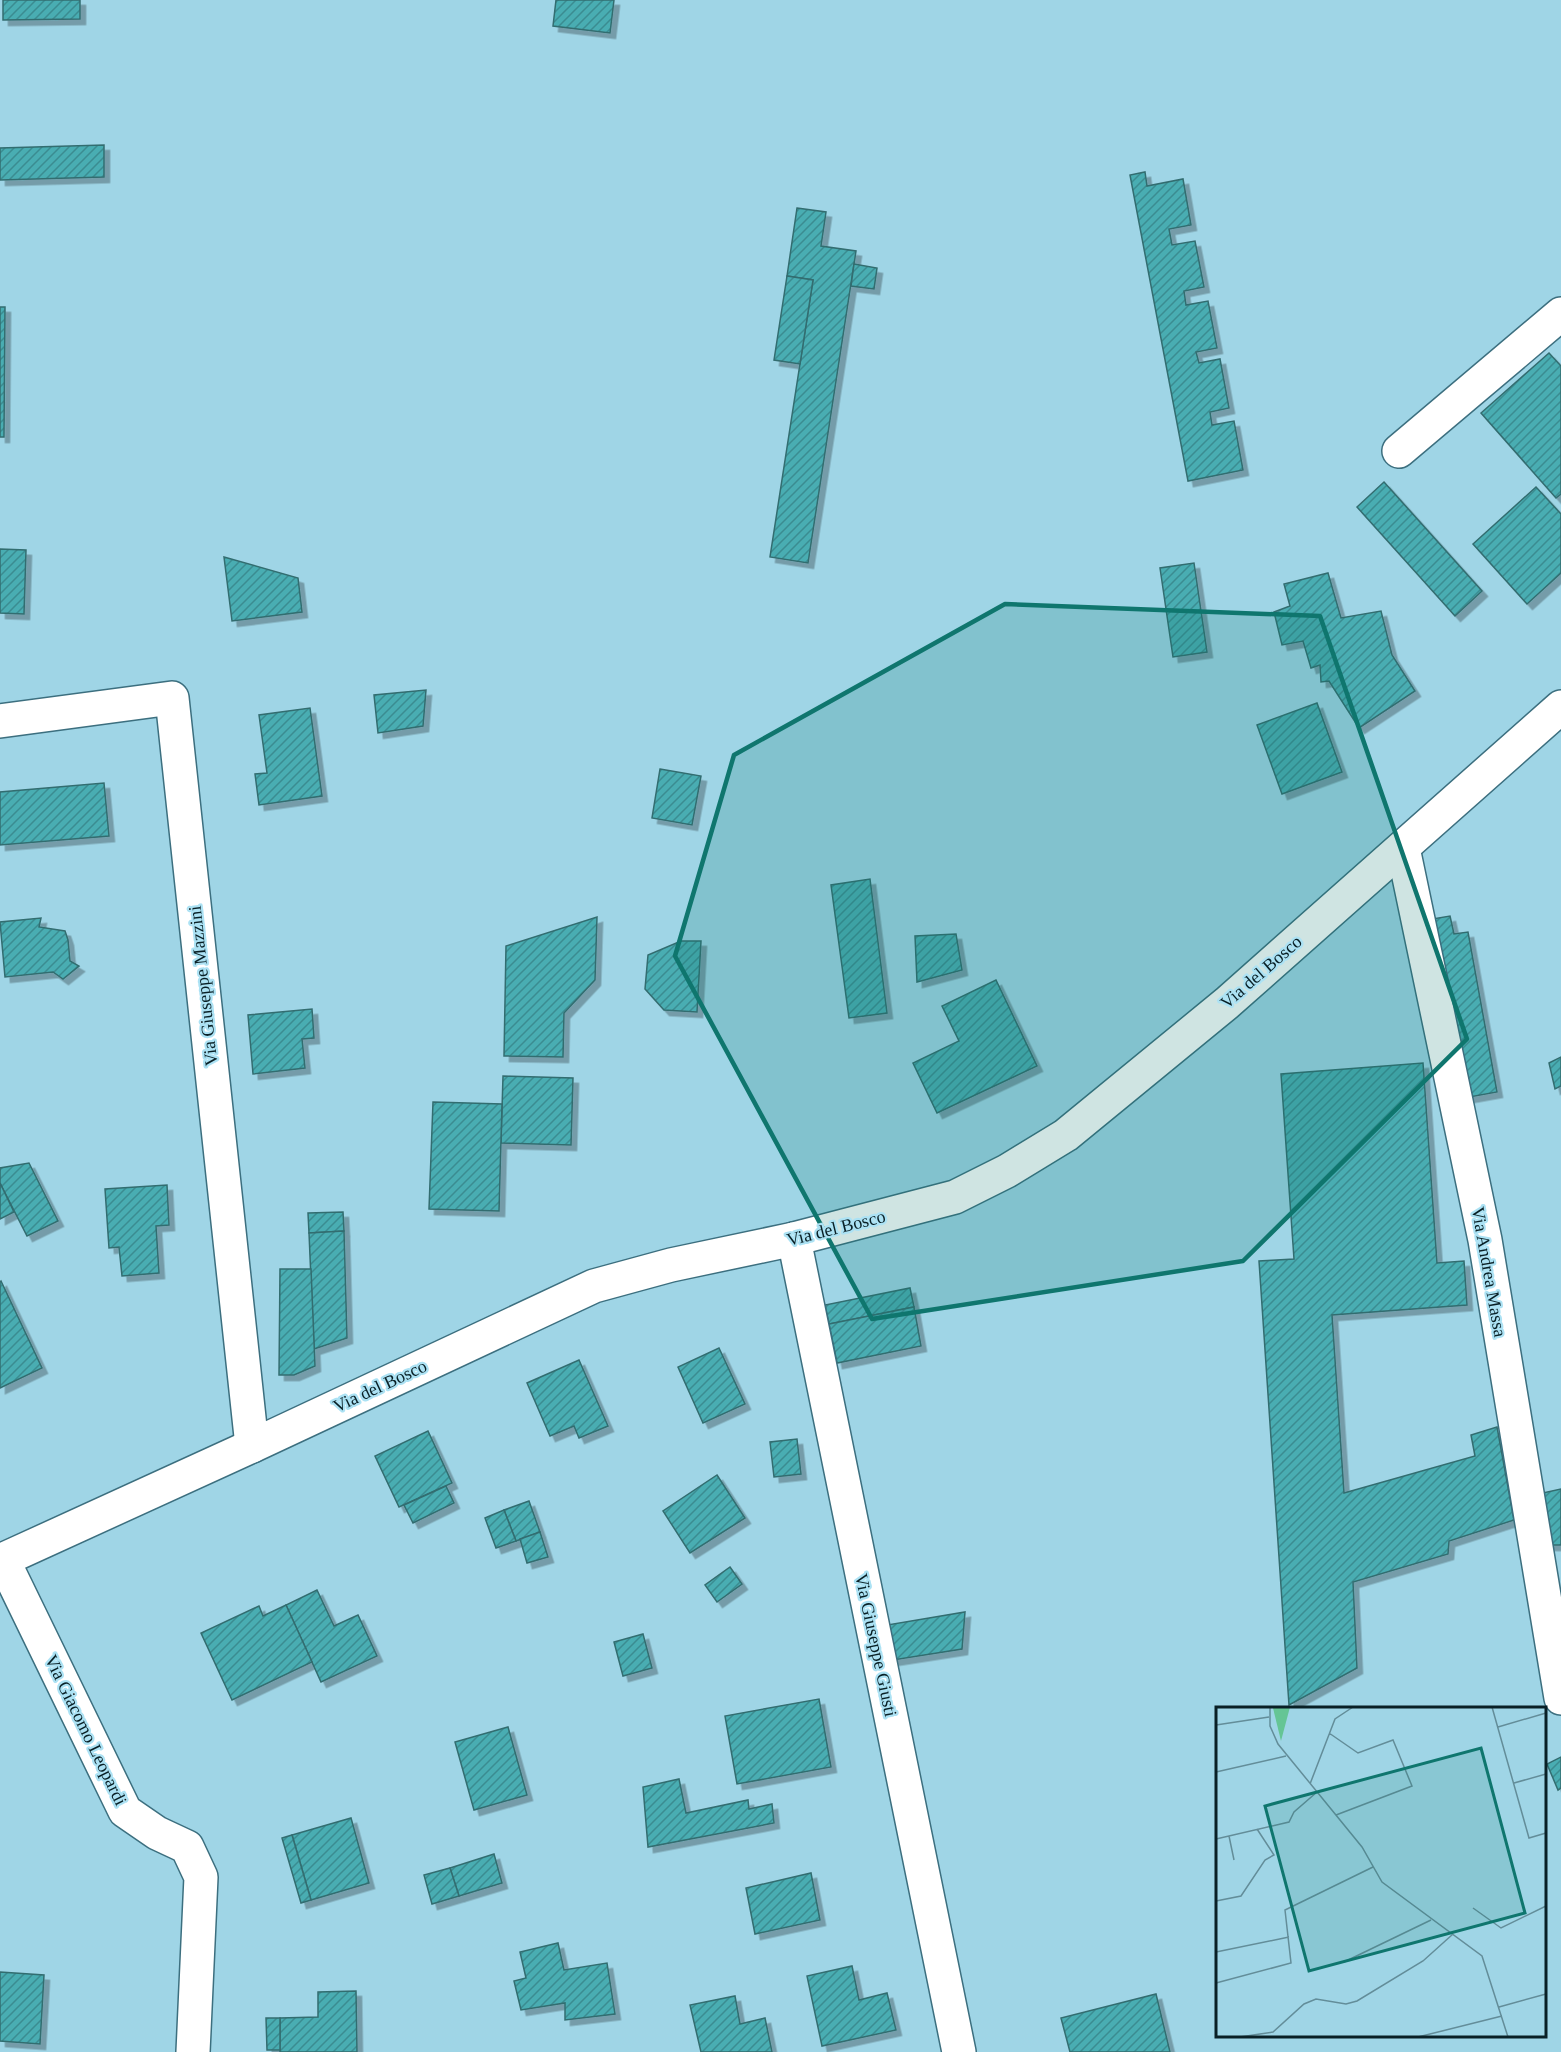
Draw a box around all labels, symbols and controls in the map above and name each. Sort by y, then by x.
street label: Via Giuseppe Mazzini [185,905,221,1067]
street label: Via del Bosco [1216,931,1306,1013]
street label: Via Andrea Massa [1468,1205,1510,1339]
street label: Via del Bosco [785,1206,887,1250]
street label: Via del Bosco [330,1356,430,1416]
street label: Via Giuseppe Giusti [851,1572,901,1718]
street label: Via Giacomo Leopardi [41,1652,131,1808]
inset map [1216,1707,1546,2037]

